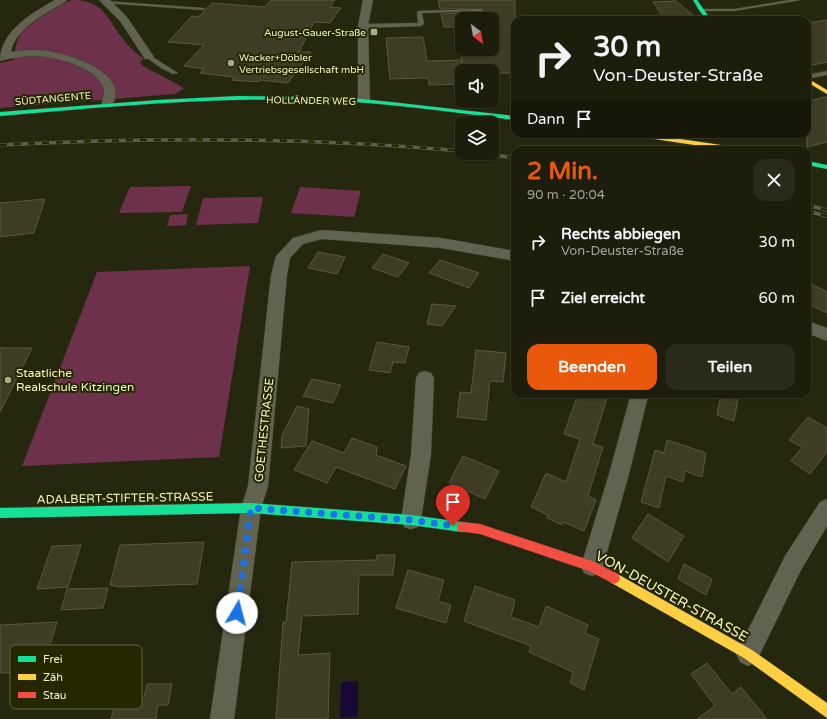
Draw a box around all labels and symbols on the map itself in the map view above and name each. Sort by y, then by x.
north arrow [455,12,499,56]
place label: August-Gauer-Straße [264,27,366,39]
marker: August-Gauer-Straße [369,27,379,37]
place label: Wacker+Döbler Vertriebsgesellschaft mbH [239,52,364,76]
marker: Wacker+Döbler Vertriebsgesellschaft mbH [226,58,236,68]
street label: SÜDTANGENTE [15,90,92,108]
street label: HOLLÄNDER WEG [266,94,356,108]
place label: Staatliche Realschule Kitzingen [16,366,134,394]
marker: Staatliche Realschule Kitzingen [3,375,13,385]
street label: GOETHESTRASSE [252,377,276,483]
pin [436,485,470,526]
street label: ADALBERT-STIFTER-STRASSE [37,489,214,507]
street label: VON-DEUSTER-STRASSE [592,547,751,646]
position arrow [216,592,258,634]
legend [10,645,142,709]
text: Frei [43,653,62,666]
text: Zäh [43,671,63,684]
text: Stau [43,689,67,702]

